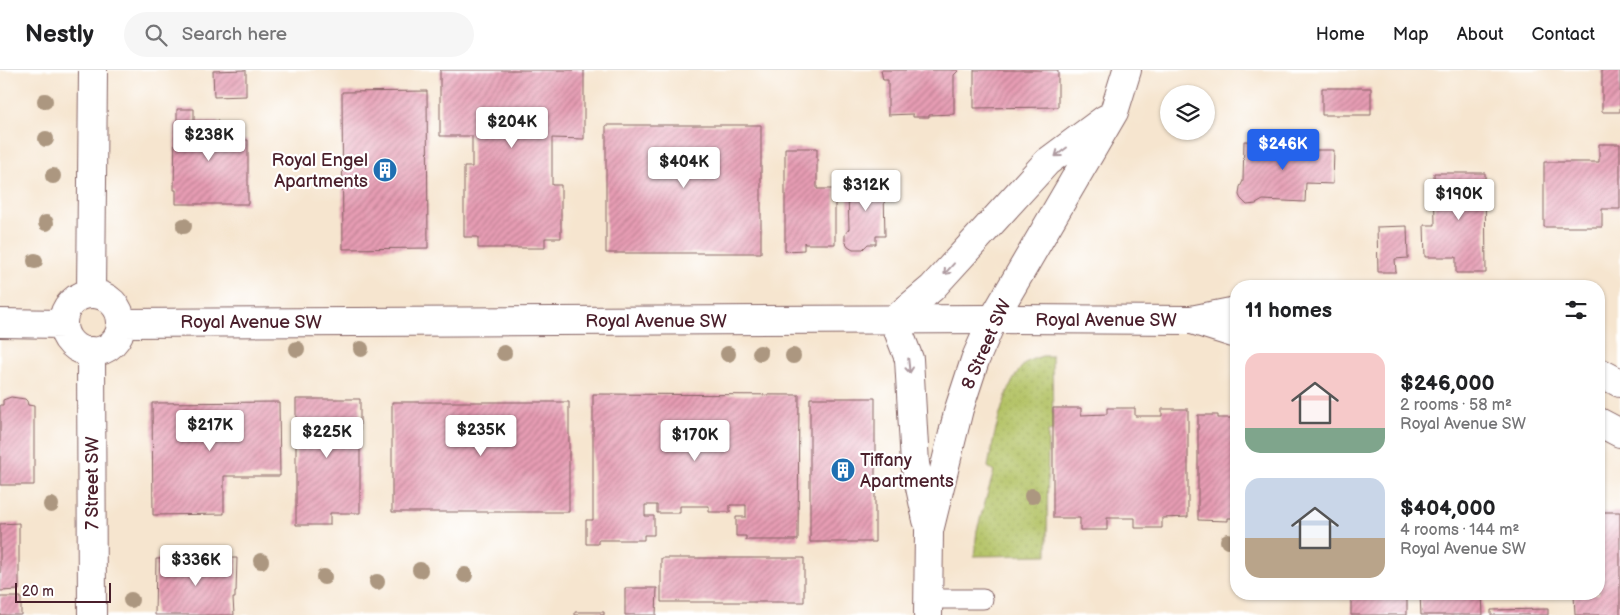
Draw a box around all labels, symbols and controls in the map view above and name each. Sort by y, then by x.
search box [124,12,474,57]
text: Nestly [25,20,94,49]
icon: search [142,21,170,49]
text: Search here [182,23,287,46]
text: Home [1316,24,1365,45]
text: Map [1393,24,1429,45]
text: About [1457,24,1504,45]
text: Contact [1532,24,1595,45]
map controls [1160,85,1215,140]
button: layers [1160,85,1215,140]
pin: $204K [477,106,547,149]
text: $204K [487,113,537,132]
pin: $238K [174,119,244,162]
text: $238K [184,126,234,145]
pin: $246K [1248,128,1318,171]
text: $246K [1258,135,1308,154]
pin: $404K [649,146,719,189]
one-way arrow [1055,146,1068,157]
place label: Royal Engel Apartments [271,150,368,192]
text: $404K [659,153,709,172]
building icon: Royal Engel Apartments [372,157,398,183]
pin: $312K [831,170,901,212]
text: $312K [842,176,890,195]
pin: $190K [1424,178,1494,221]
text: $190K [1435,185,1483,204]
one-way arrow [943,262,955,275]
street label: 8 Street SW [957,295,1016,392]
icon: filters [1562,296,1590,324]
text: 11 homes [1245,298,1332,323]
street label: Royal Avenue SW [1035,310,1177,331]
street label: Royal Avenue SW [585,311,727,332]
street label: Royal Avenue SW [180,312,322,333]
one-way arrow [904,357,914,373]
text: $246,000 [1400,371,1495,396]
icon: home [1285,373,1345,433]
text: 2 rooms · 58 m² [1400,396,1512,415]
pin: $217K [175,410,245,452]
pin: $235K [446,414,516,457]
text: Royal Avenue SW [1400,415,1526,434]
text: $217K [187,416,233,435]
pin: $225K [292,416,362,459]
pin: $170K [660,420,730,462]
text: $235K [456,421,506,440]
text: $225K [302,423,352,442]
text: $170K [672,426,718,445]
street label: 7 Street SW [82,436,103,530]
place label: Tiffany Apartments [860,450,954,492]
building icon: Tiffany Apartments [830,457,856,483]
text: $404,000 [1400,496,1496,521]
icon: home [1285,498,1345,558]
text: 4 rooms · 144 m² [1400,521,1519,540]
text: Royal Avenue SW [1400,540,1526,559]
pin: $336K [161,544,231,587]
text: $336K [171,551,221,570]
scale bar [15,580,111,603]
text: 20 m [22,583,54,600]

